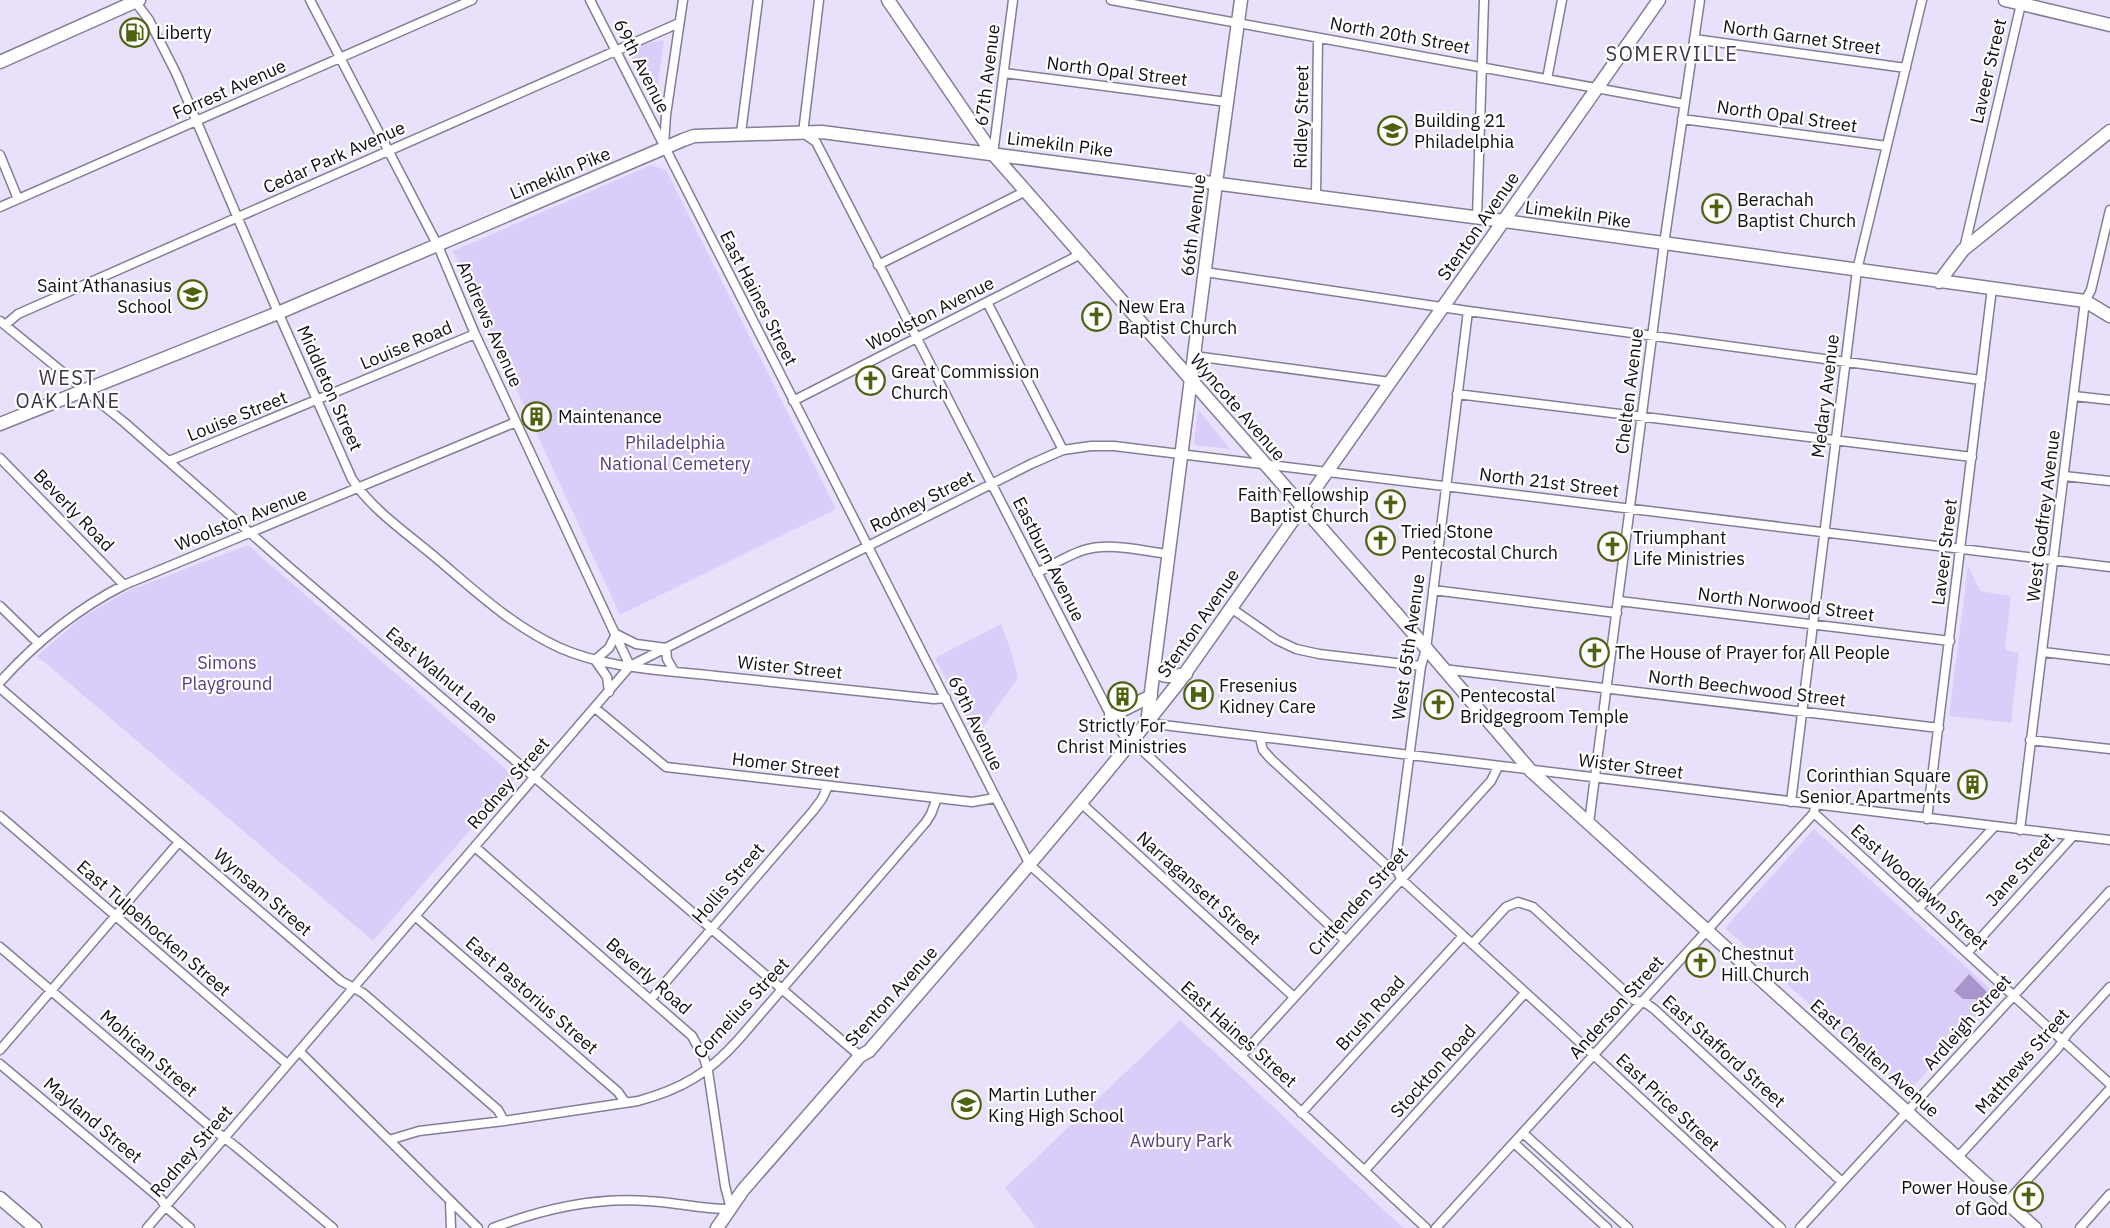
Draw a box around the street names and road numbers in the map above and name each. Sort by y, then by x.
street label: North 20th Street [1328,11,1472,59]
street label: 69th Avenue [608,15,676,117]
street label: North Garnet Street [1722,15,1882,59]
street label: Laveer Street [1965,16,2011,126]
street label: 67th Avenue [969,23,1005,127]
street label: North Opal Street [1045,51,1189,91]
street label: Forrest Avenue [169,54,290,124]
street label: Ridley Street [1289,65,1313,169]
street label: North Opal Street [1715,95,1859,137]
street label: Cedar Park Avenue [260,115,409,199]
street label: Limekiln Pike [1006,126,1115,162]
street label: Limekiln Pike [506,141,614,204]
street label: Stenton Avenue [1432,167,1524,285]
street label: 66th Avenue [1175,173,1211,277]
street label: Limekiln Pike [1523,195,1633,233]
street label: East Haines Street [715,227,803,369]
street label: Andrews Avenue [452,257,528,391]
street label: Woolston Avenue [862,271,998,355]
street label: Louise Road [356,315,456,375]
street label: Middleton Street [292,322,368,454]
street label: Chelten Avenue [1610,327,1648,455]
street label: Medary Avenue [1806,333,1844,459]
street label: Wyncote Avenue [1185,349,1291,465]
street label: Louise Street [184,385,290,447]
street label: West Godfrey Avenue [2021,428,2065,603]
street label: North 21st Street [1478,462,1620,502]
street label: Beverly Road [29,464,119,556]
street label: Rodney Street [866,465,978,537]
street label: Woolston Avenue [172,482,310,556]
street label: Eastburn Avenue [1008,493,1090,625]
street label: Laveer Street [1926,497,1962,607]
street label: Stenton Avenue [1152,564,1244,682]
street label: West 65th Avenue [1386,572,1430,722]
street label: North Norwood Street [1696,582,1876,626]
street label: East Walnut Lane [381,621,503,729]
street label: Wister Street [736,650,844,684]
street label: North Beechwood Street [1647,664,1847,712]
street label: 69th Avenue [943,672,1009,774]
street label: Rodney Street [462,732,554,834]
street label: Homer Street [731,747,841,783]
street label: Wister Street [1577,748,1685,784]
street label: East Woodlawn Street [1846,819,1994,955]
street label: Narragansett Street [1132,826,1266,950]
street label: Jane Street [1980,827,2060,911]
street label: Hollis Street [687,838,769,928]
street label: Crittenden Street [1303,842,1413,960]
street label: Wynsam Street [209,843,317,941]
street label: East Tulpehocken Street [72,855,236,1001]
street label: East Pastorius Street [461,931,603,1059]
street label: Beverly Road [601,933,697,1019]
street label: Stenton Avenue [840,941,942,1051]
street label: Anderson Street [1563,950,1669,1064]
street label: Cornelius Street [688,953,794,1063]
street label: Ardleigh Street [1918,969,2016,1075]
street label: Brush Road [1330,971,1410,1055]
street label: East Haines Street [1176,976,1302,1092]
street label: East Stafford Street [1658,990,1790,1112]
street label: East Chelten Avenue [1806,994,1944,1122]
street label: Matthews Street [1970,1003,2074,1119]
street label: Mohican Street [95,1004,203,1102]
street label: Stockton Road [1385,1020,1481,1122]
street label: East Price Street [1611,1048,1725,1156]
street label: Mayland Street [39,1072,147,1168]
street label: Rodney Street [145,1100,237,1202]

